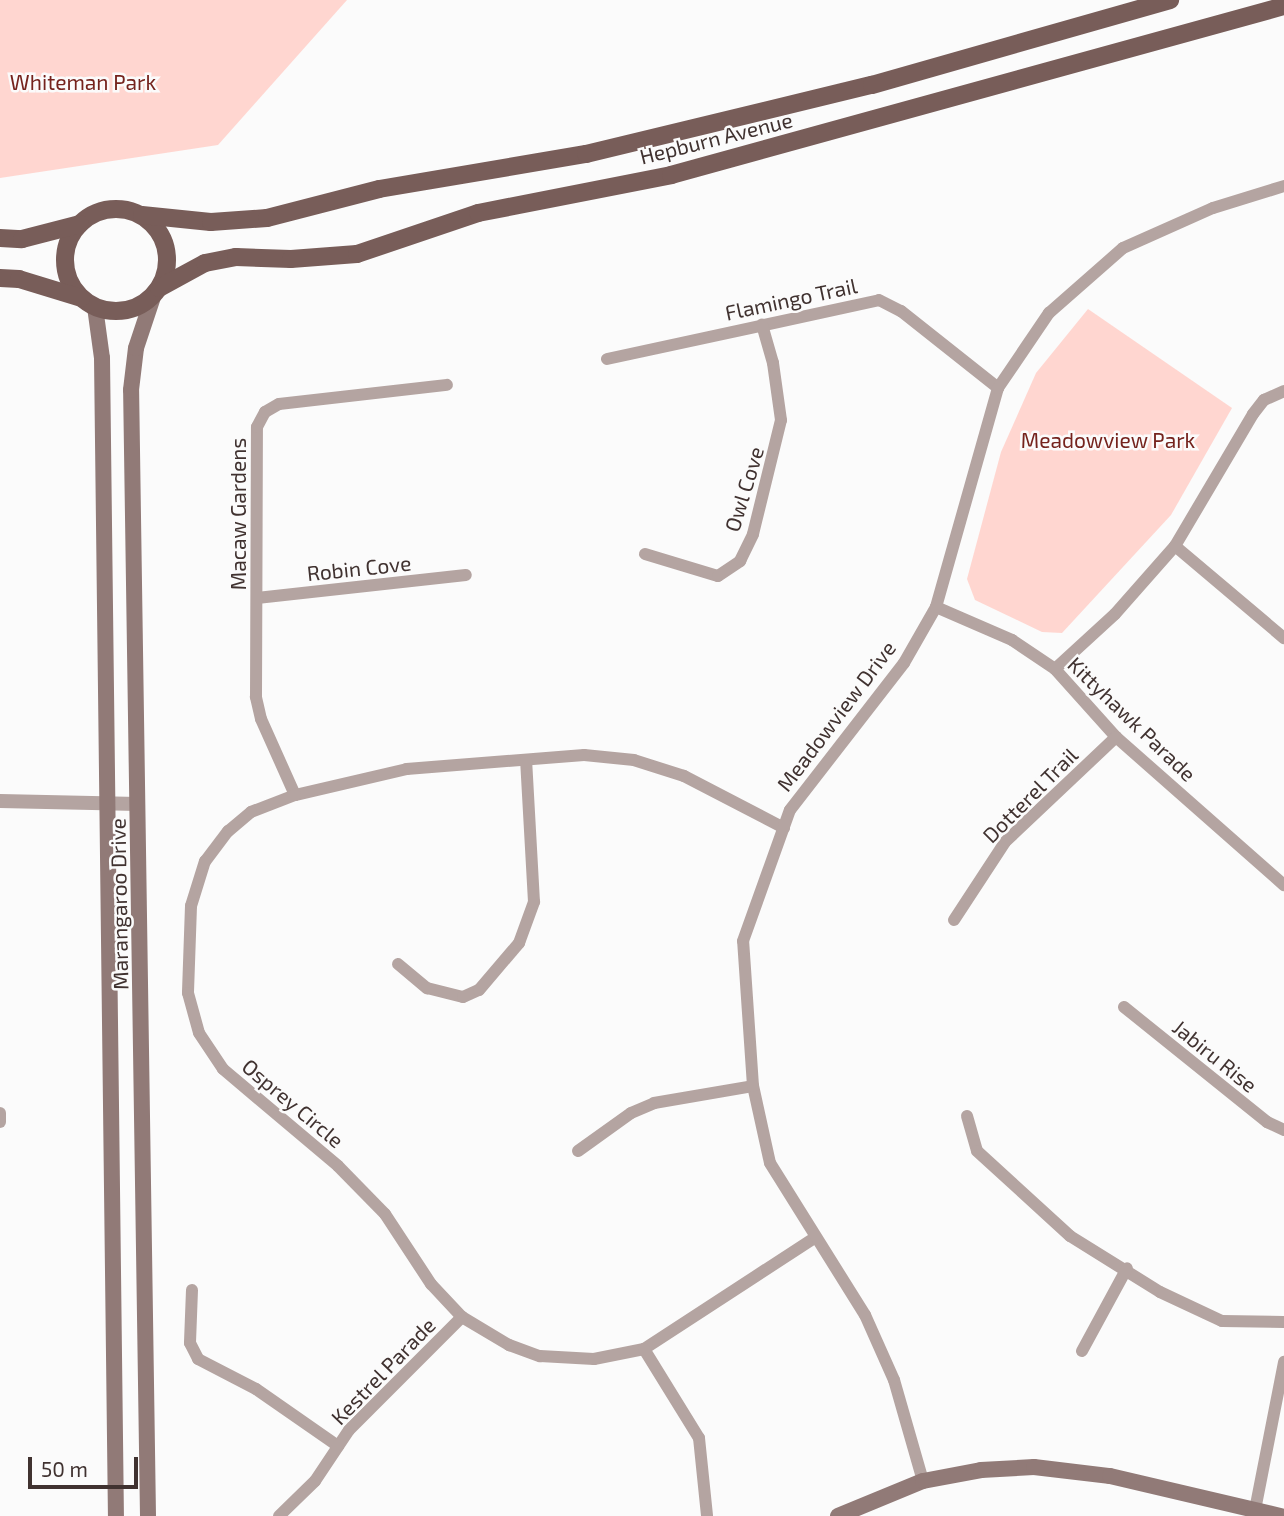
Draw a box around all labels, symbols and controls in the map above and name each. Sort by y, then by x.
park label: Whiteman Park [10,69,156,95]
street label: Hepburn Avenue [637,107,795,169]
street label: Flamingo Trail [722,273,860,325]
park label: Meadowview Park [1021,427,1195,453]
street label: Macaw Gardens [225,438,251,590]
street label: Owl Cove [719,443,769,535]
street label: Robin Cove [306,550,412,586]
street label: Meadowview Drive [771,636,901,796]
street label: Kittyhawk Parade [1063,652,1201,786]
street label: Dotterel Trail [977,742,1083,848]
street label: Marangaroo Drive [105,818,133,990]
street label: Jabiru Rise [1168,1014,1262,1098]
street label: Osprey Circle [237,1053,349,1153]
street label: Kestrel Parade [325,1312,441,1430]
scale bar [32,1442,142,1486]
text: 50 m [41,1456,88,1481]

